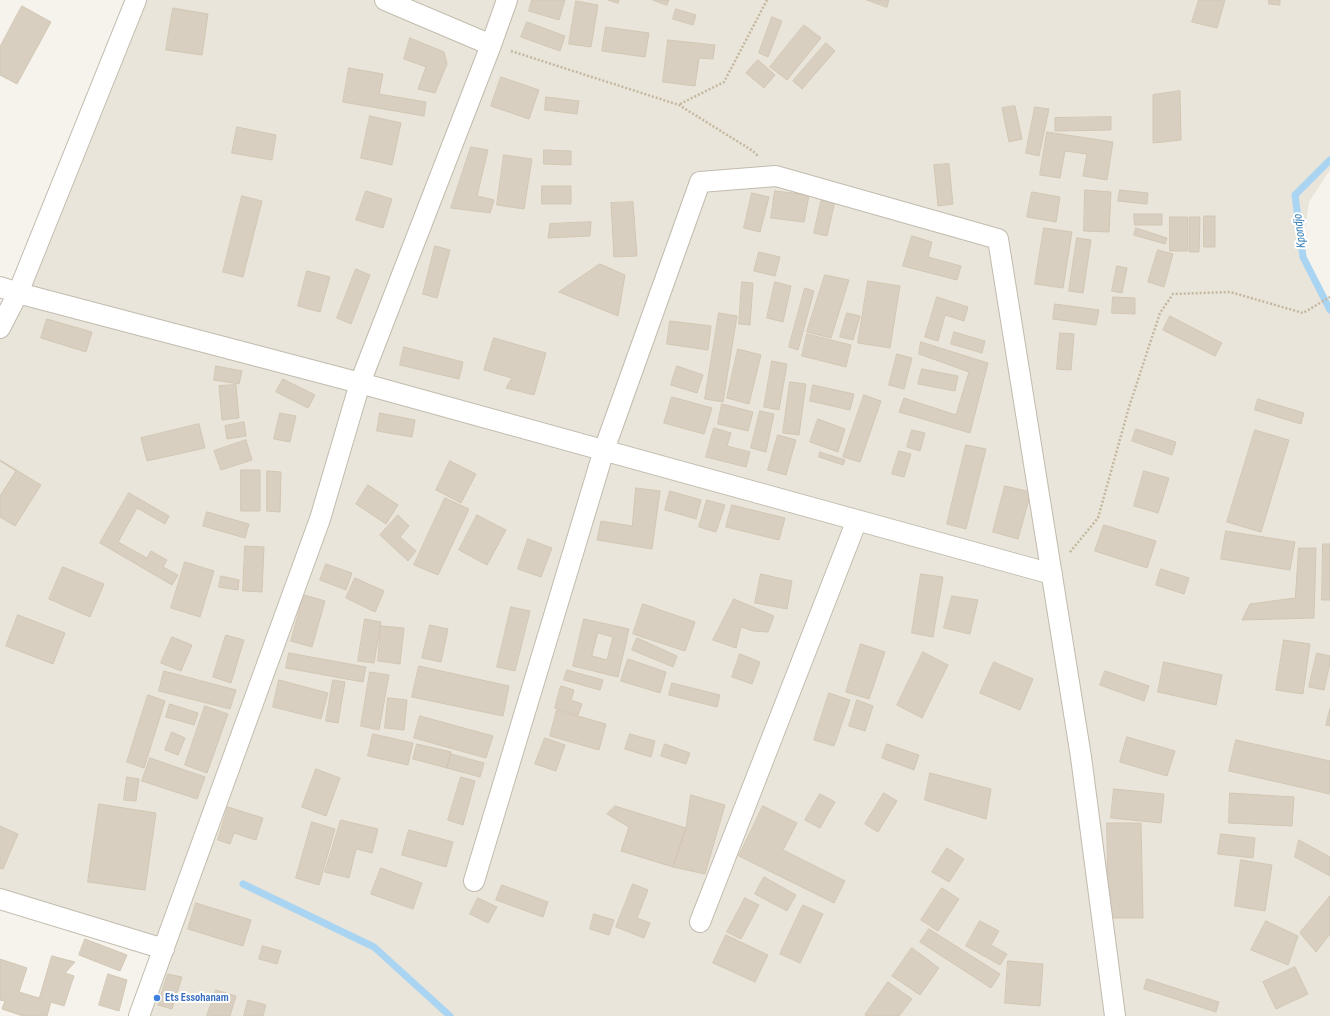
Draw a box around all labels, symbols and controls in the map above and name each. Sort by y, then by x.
water label: Kpondjo [1290,213,1310,249]
place label: Ets Essohanam [165,991,229,1005]
marker: Ets Essohanam [152,993,162,1003]

